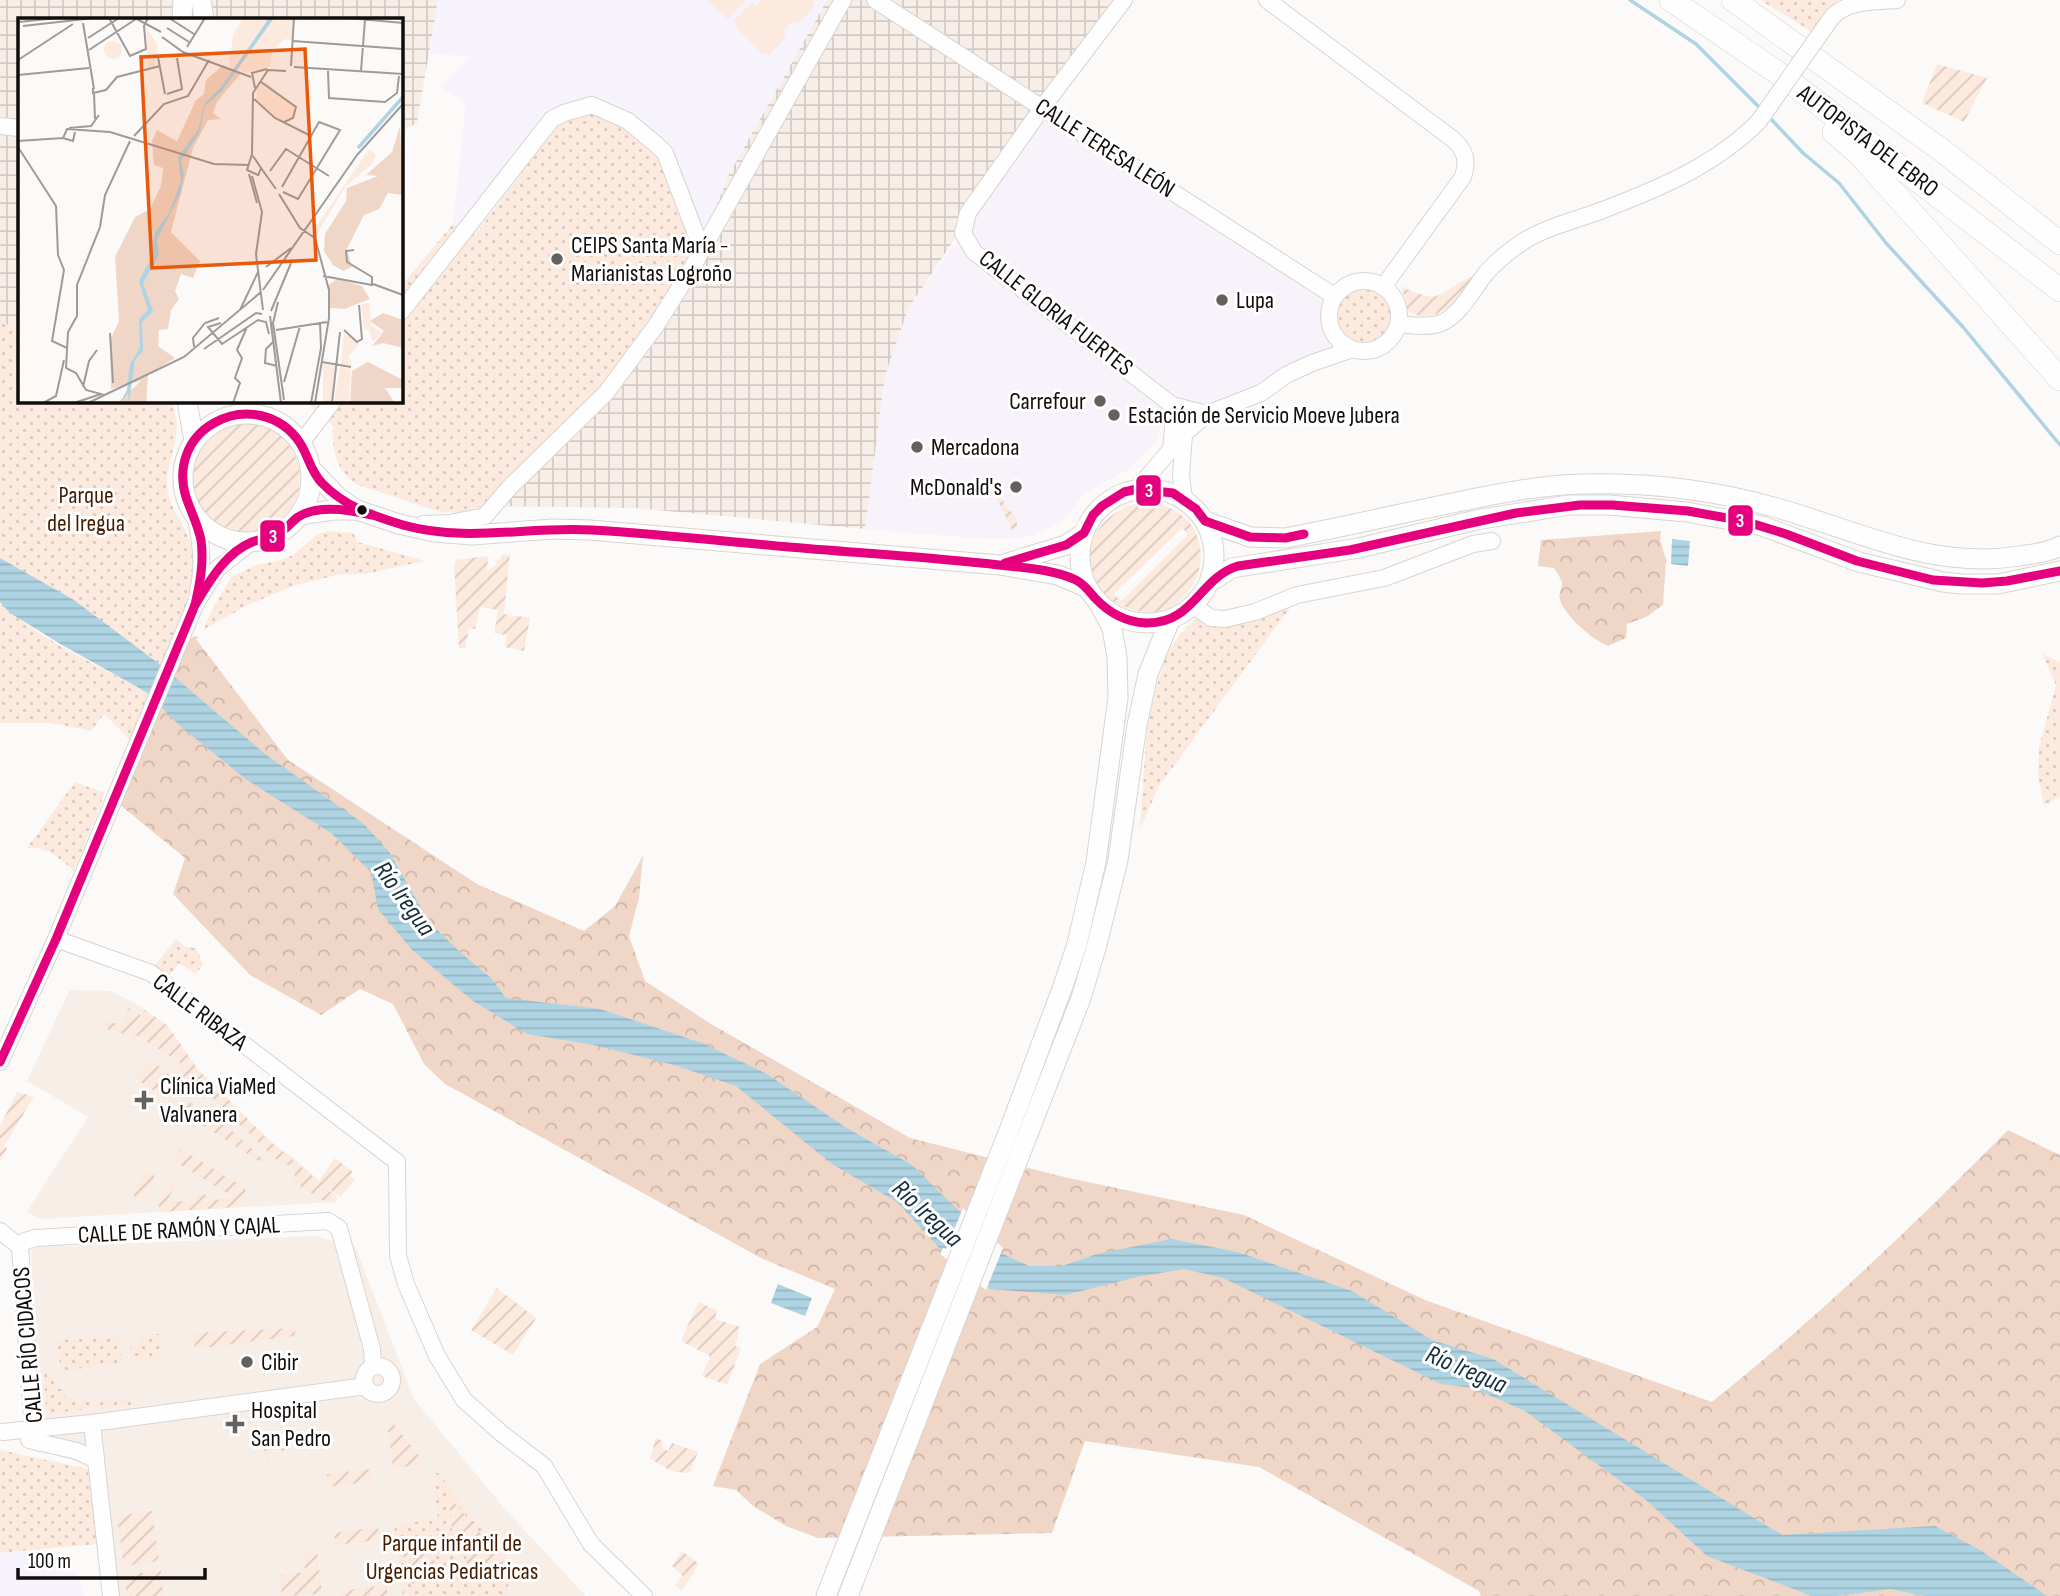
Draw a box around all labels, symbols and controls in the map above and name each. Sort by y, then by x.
inset map [18,18,402,402]
street label: AUTOPISTA DEL EBRO [1791,78,1944,203]
street label: CALLE TERESA LEÓN [1030,92,1180,204]
place label: CEIPS Santa María - Marianistas Logroño [571,231,732,288]
street label: CALLE GLORIA FUERTES [973,244,1139,382]
marker: CEIPS Santa María - Marianistas Logroño [549,251,565,267]
place label: Lupa [1236,286,1274,315]
marker: Lupa [1214,292,1230,308]
place label: Carrefour [1009,387,1086,416]
marker: Carrefour [1092,393,1108,409]
place label: Estación de Servicio Moeve Jubera [1128,401,1400,430]
marker: Estación de Servicio Moeve Jubera [1106,407,1122,423]
place label: Mercadona [931,433,1019,462]
marker: Mercadona [909,439,925,455]
place label: McDonald's [910,473,1002,502]
line badge: 3 [1135,474,1162,507]
marker: McDonald's [1008,479,1024,495]
text: 3 [1145,480,1153,503]
park label: Parque del Iregua [47,481,125,538]
unlabelled marker [355,503,369,517]
line badge: 3 [1727,504,1754,537]
text: 3 [1736,510,1744,533]
line badge: 3 [259,519,286,553]
text: 3 [269,526,277,549]
water label: Río Iregua [366,855,442,943]
street label: CALLE RIBAZA [147,967,254,1057]
place label: Clínica ViaMed Valvanera [160,1072,276,1129]
marker: Clínica ViaMed Valvanera [134,1090,154,1110]
water label: Río Iregua [885,1174,969,1255]
street label: CALLE DE RAMÓN Y CAJAL [77,1210,281,1250]
street label: CALLE RÍO CIDACOS [7,1266,49,1424]
water label: Río Iregua [1421,1339,1512,1401]
place label: Cibir [261,1348,299,1377]
marker: Cibir [239,1354,255,1370]
place label: Hospital San Pedro [251,1396,331,1453]
marker: Hospital San Pedro [225,1414,245,1434]
park label: Parque infantil de Urgencias Pediatricas [366,1529,538,1586]
scale bar [18,1536,205,1580]
text: 100 m [28,1549,71,1574]

